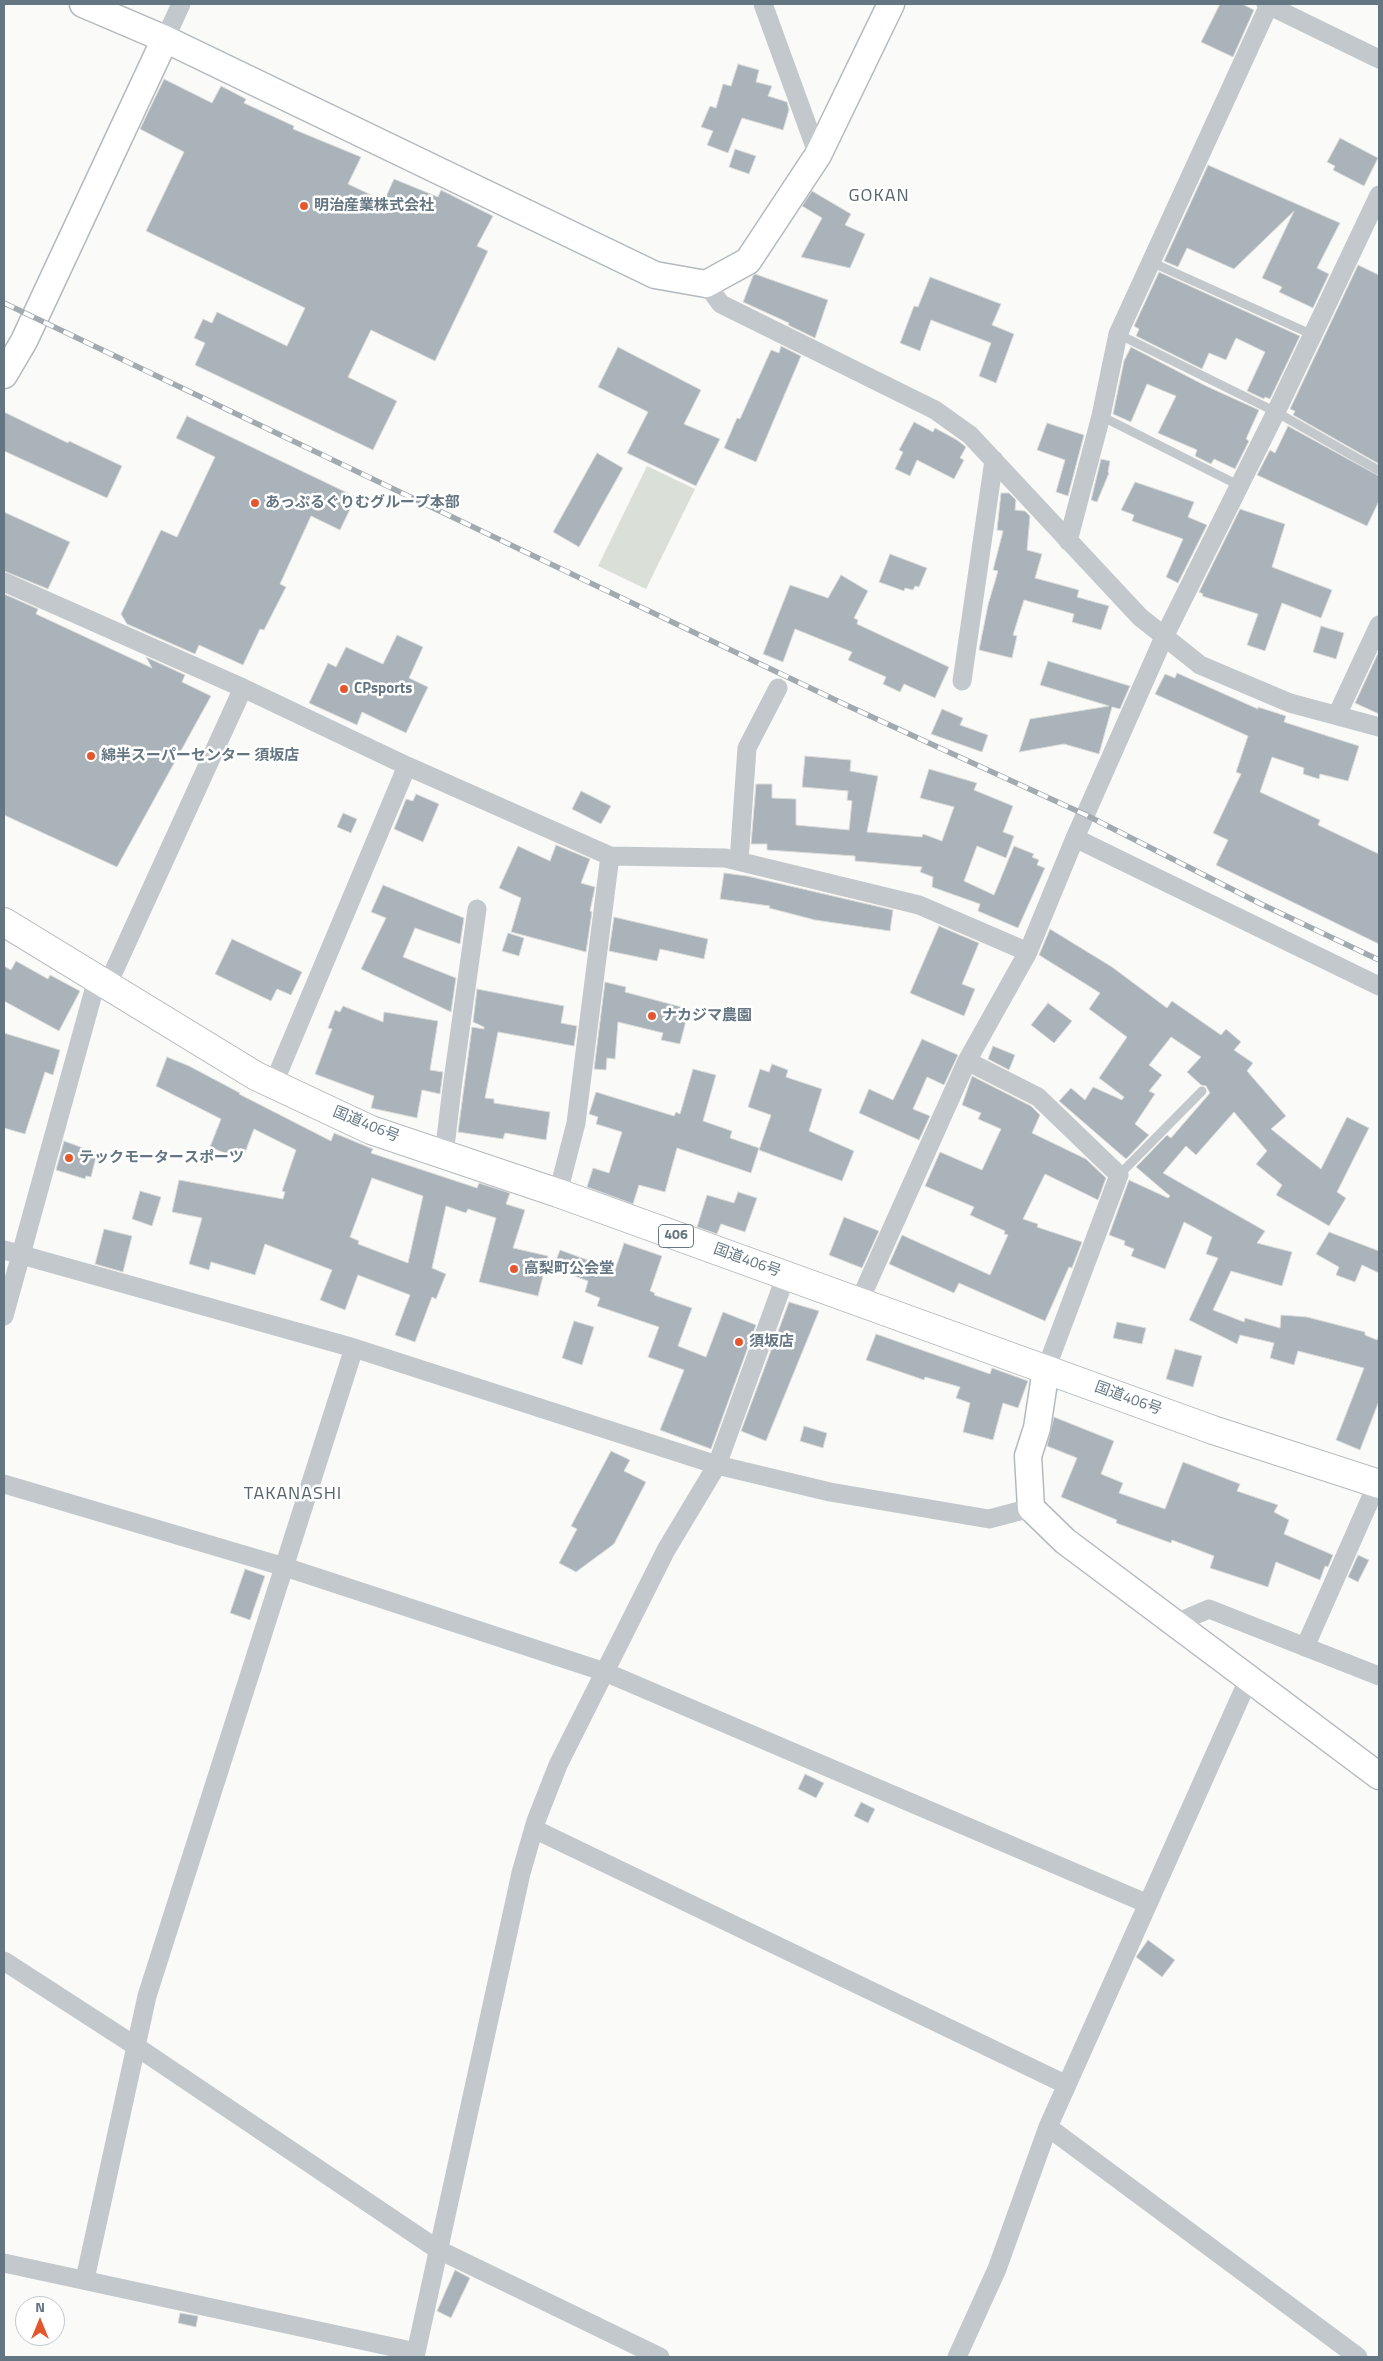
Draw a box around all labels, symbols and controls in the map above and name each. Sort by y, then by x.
district label: GOKAN [848,186,910,208]
place label: 明治産業株式会社 [314,197,434,215]
marker: 明治産業株式会社 [298,200,310,212]
place label: あっぷるぐりむグループ本部 [265,494,460,512]
marker: あっぷるぐりむグループ本部 [249,497,261,509]
place label: CPsports [354,680,412,698]
marker: CPsports [338,683,350,695]
place label: 綿半スーパーセンター 須坂店 [101,747,299,765]
marker: 綿半スーパーセンター 須坂店 [85,750,97,762]
place label: ナカジマ農園 [662,1007,752,1025]
marker: ナカジマ農園 [646,1010,658,1022]
street label: 国道406号 [330,1104,402,1146]
place label: テックモータースポーツ [79,1149,244,1167]
marker: テックモータースポーツ [63,1152,75,1164]
road number: 406 [658,1224,694,1248]
street label: 国道406号 [711,1241,783,1281]
place label: 高梨町公会堂 [524,1260,614,1278]
marker: 高梨町公会堂 [508,1263,520,1275]
place label: 須坂店 [749,1333,794,1351]
marker: 須坂店 [733,1336,745,1348]
street label: 国道406号 [1092,1379,1164,1419]
district label: TAKANASHI [243,1484,343,1506]
north arrow [15,2296,65,2346]
text: N [35,2296,45,2317]

